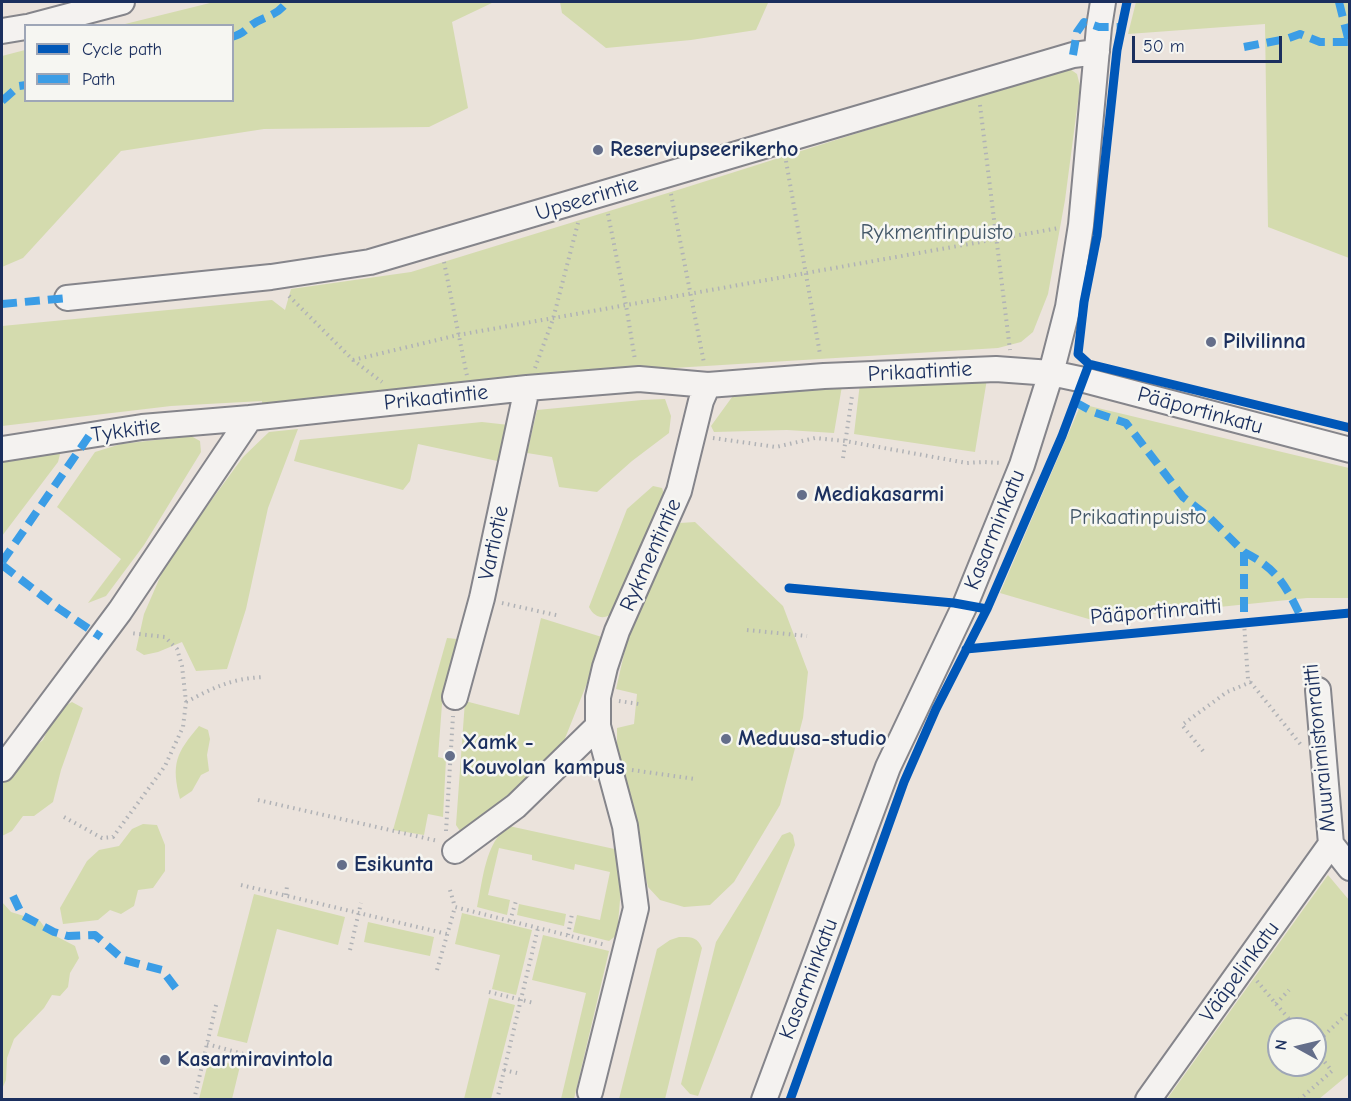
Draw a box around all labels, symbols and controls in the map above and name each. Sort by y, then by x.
legend [24,24,234,102]
scale bar [1135,24,1285,62]
text: 50 m [1143,36,1185,57]
text: Cycle path [82,39,162,60]
text: Path [82,69,115,90]
place label: Reserviupseerikerho [610,137,798,163]
marker: Reserviupseerikerho [591,143,605,157]
street label: Upseerintie [532,171,642,227]
park label: Rykmentinpuisto [861,220,1013,246]
place label: Pilvilinna [1223,329,1306,355]
marker: Pilvilinna [1204,335,1218,349]
street label: Prikaatintie [867,356,973,388]
street label: Prikaatintie [383,379,489,417]
street label: Pääportinkatu [1134,382,1266,440]
street label: Tykkitie [90,413,162,449]
street label: Kasarminkatu [959,466,1031,594]
place label: Mediakasarmi [814,482,944,508]
marker: Mediakasarmi [795,488,809,502]
street label: Rykmentintie [614,494,688,616]
street label: Vartiotie [473,503,515,583]
park label: Prikaatinpuisto [1070,505,1206,531]
street label: Pääportinraitti [1089,593,1223,631]
street label: Muuraimistonraitti [1298,662,1342,834]
place label: Meduusa-studio [738,726,886,752]
place label: Xamk - Kouvolan kampus [462,730,625,782]
marker: Meduusa-studio [719,732,733,746]
marker: Xamk - Kouvolan kampus [443,749,457,763]
place label: Esikunta [354,852,434,878]
marker: Esikunta [335,858,349,872]
street label: Kasarminkatu [774,915,844,1043]
street label: Vääpelinkatu [1195,916,1285,1028]
north arrow [1267,1017,1327,1077]
text: N [1272,1038,1291,1051]
place label: Kasarmiravintola [177,1047,333,1073]
marker: Kasarmiravintola [158,1053,172,1067]

